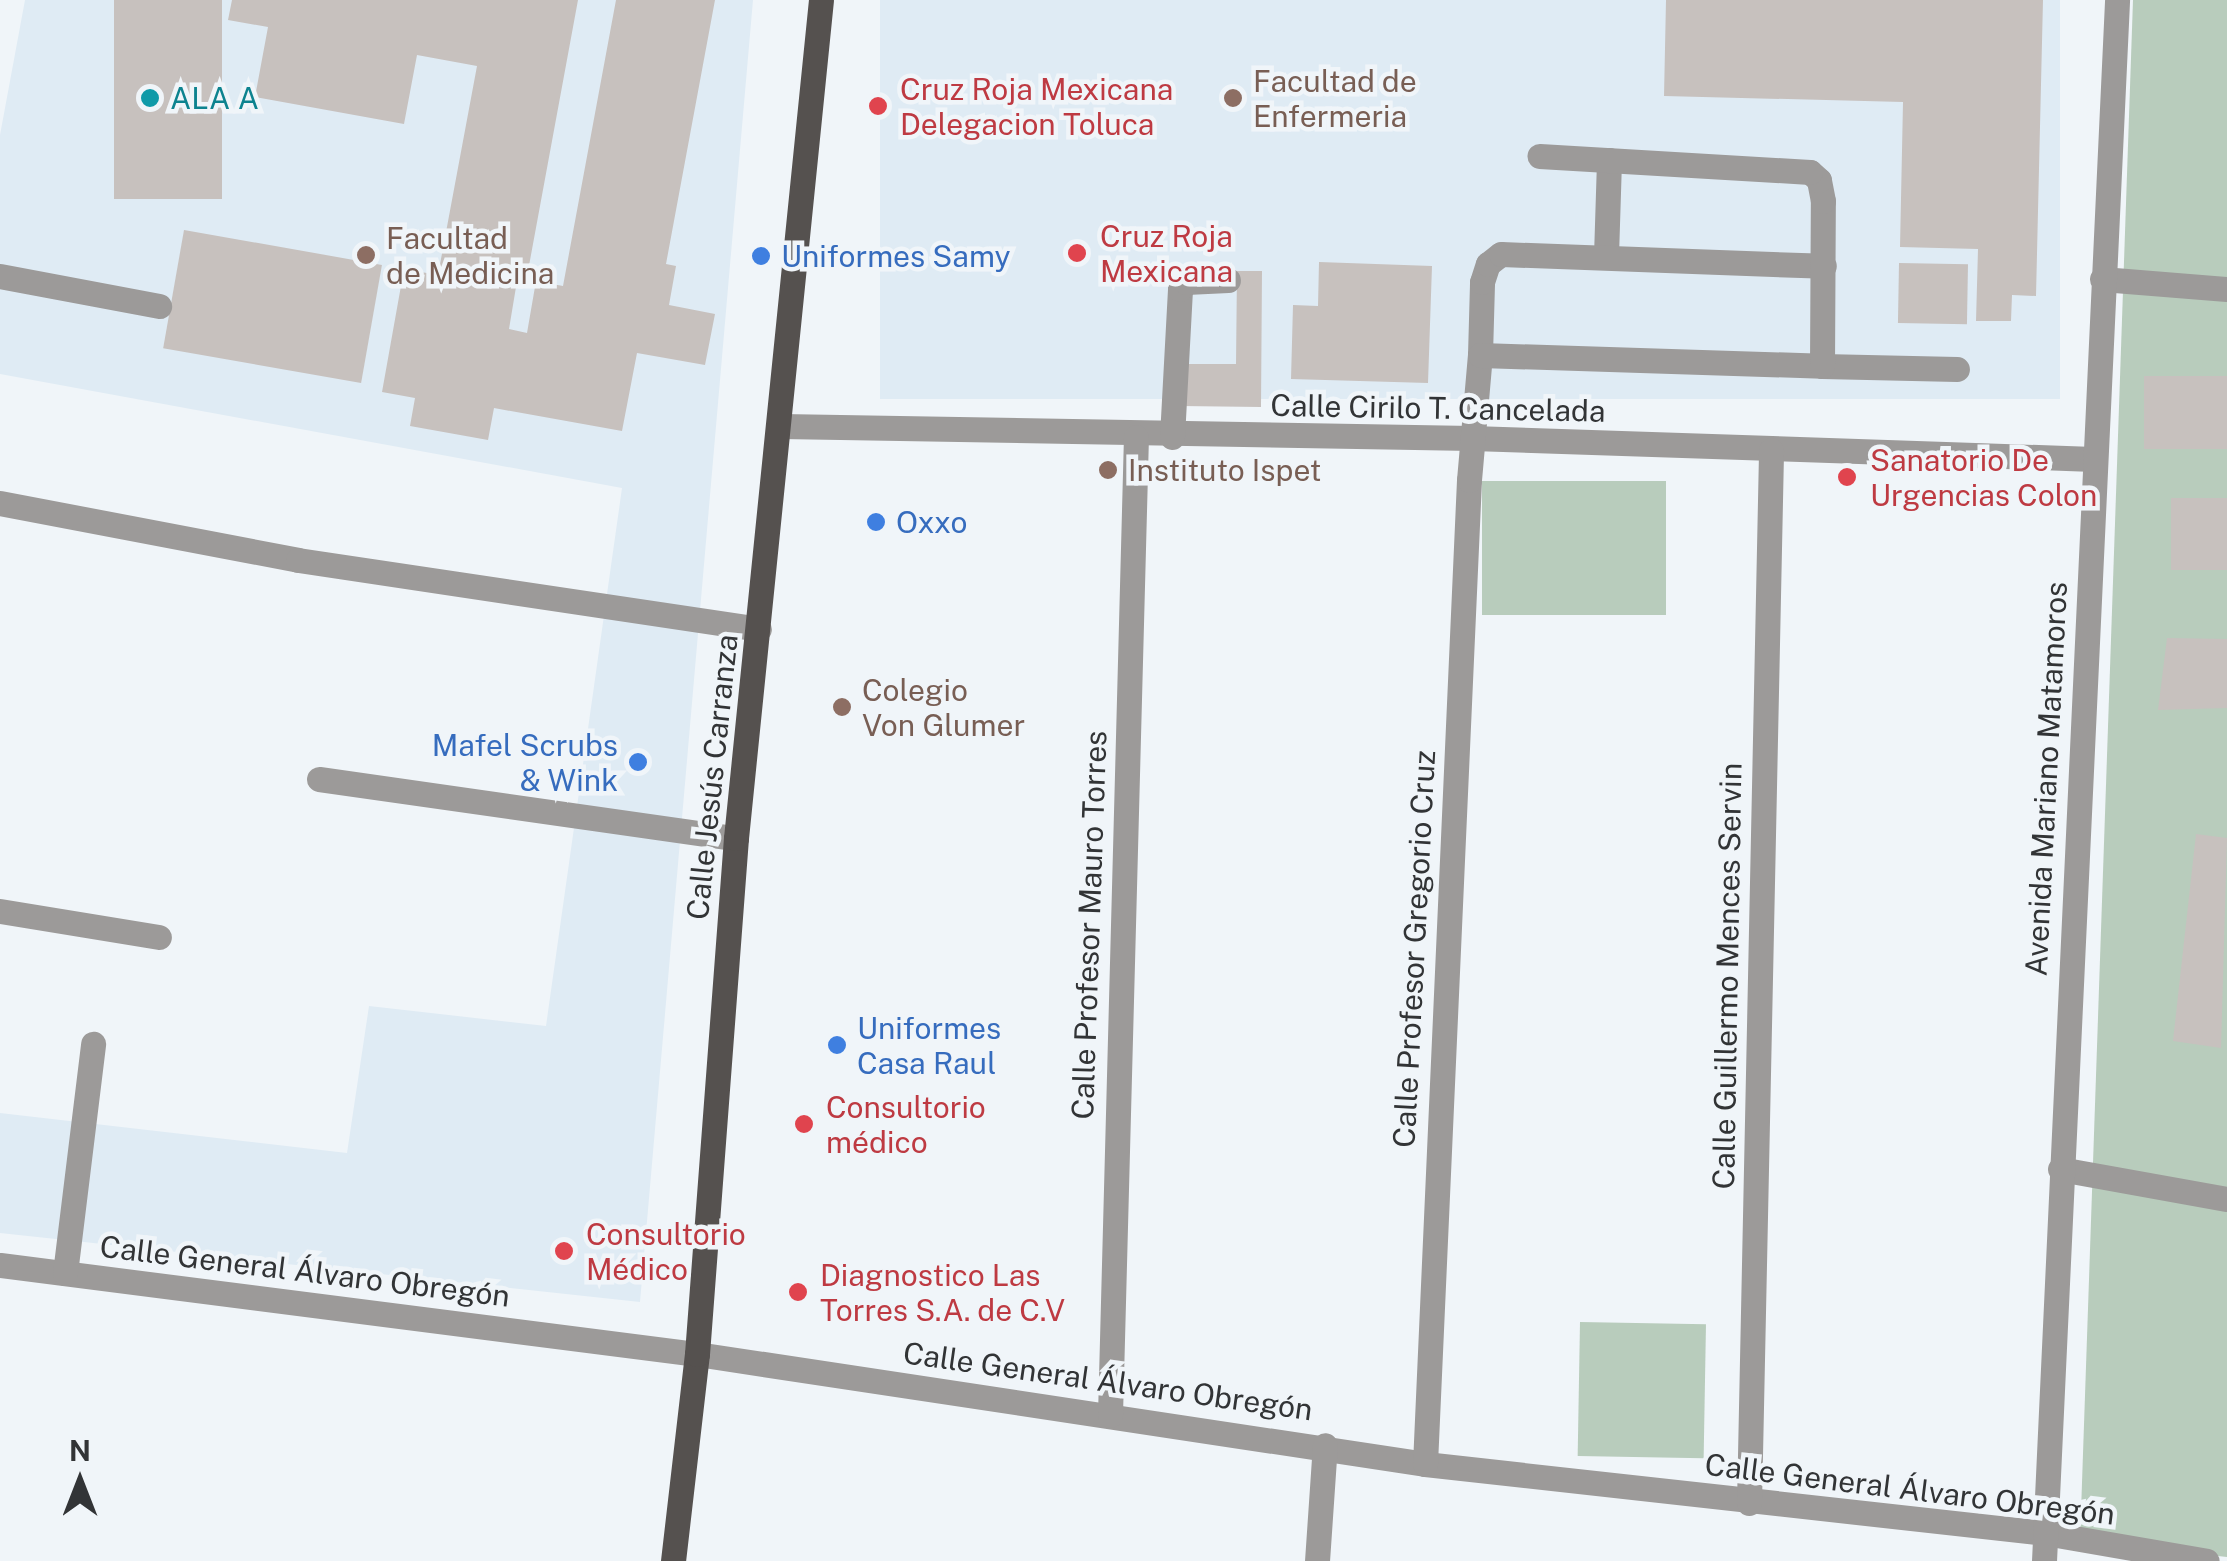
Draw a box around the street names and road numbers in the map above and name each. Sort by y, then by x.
street label: Calle Cirilo T. Cancelada [1270,387,1606,429]
street label: Avenida Mariano Matamoros [2018,581,2074,977]
street label: Calle Jesús Carranza [679,632,745,922]
street label: Calle Profesor Mauro Torres [1064,730,1114,1120]
street label: Calle Profesor Gregorio Cruz [1386,749,1442,1149]
street label: Calle Guillermo Mences Servin [1705,762,1749,1190]
street label: Calle General Álvaro Obregón [98,1228,512,1314]
street label: Calle General Álvaro Obregón [901,1334,1315,1428]
street label: Calle General Álvaro Obregón [1703,1446,2117,1532]

